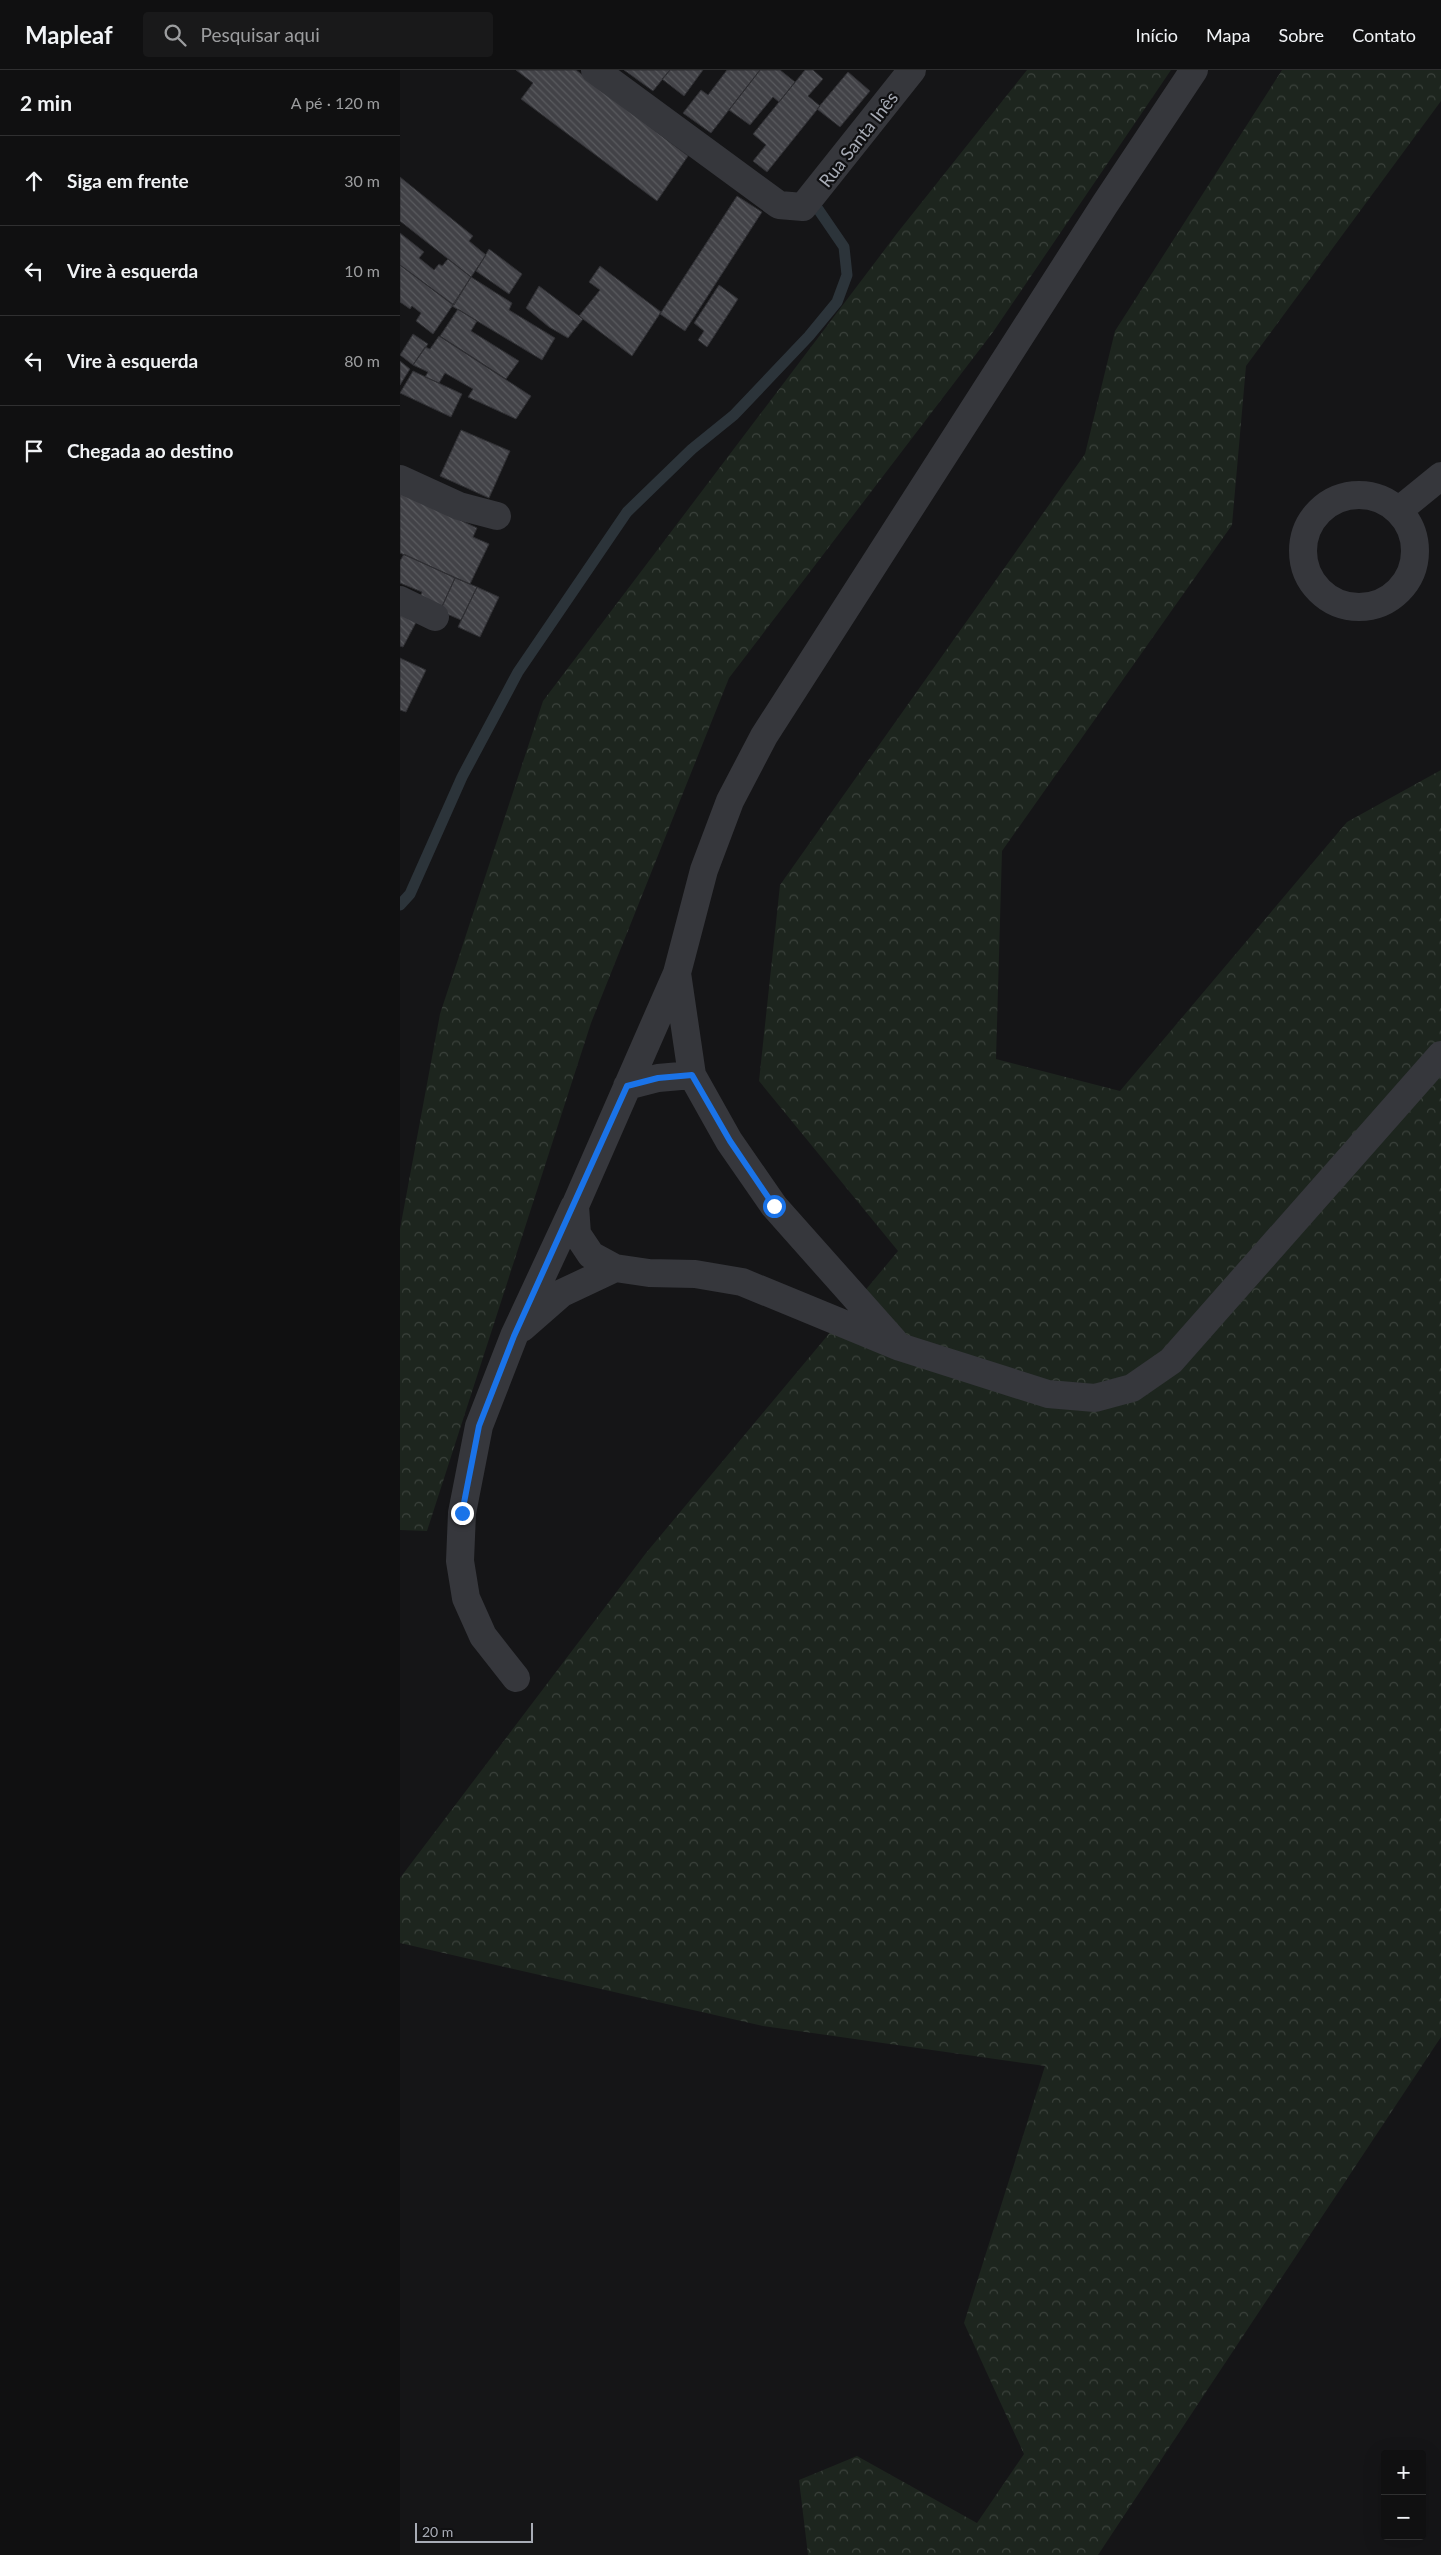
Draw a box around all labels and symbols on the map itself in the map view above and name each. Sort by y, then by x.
street label: Rua Santa Inês [814,87,902,191]
route start [763,1195,786,1218]
route end [451,1502,474,1525]
scale bar [415,2520,532,2543]

